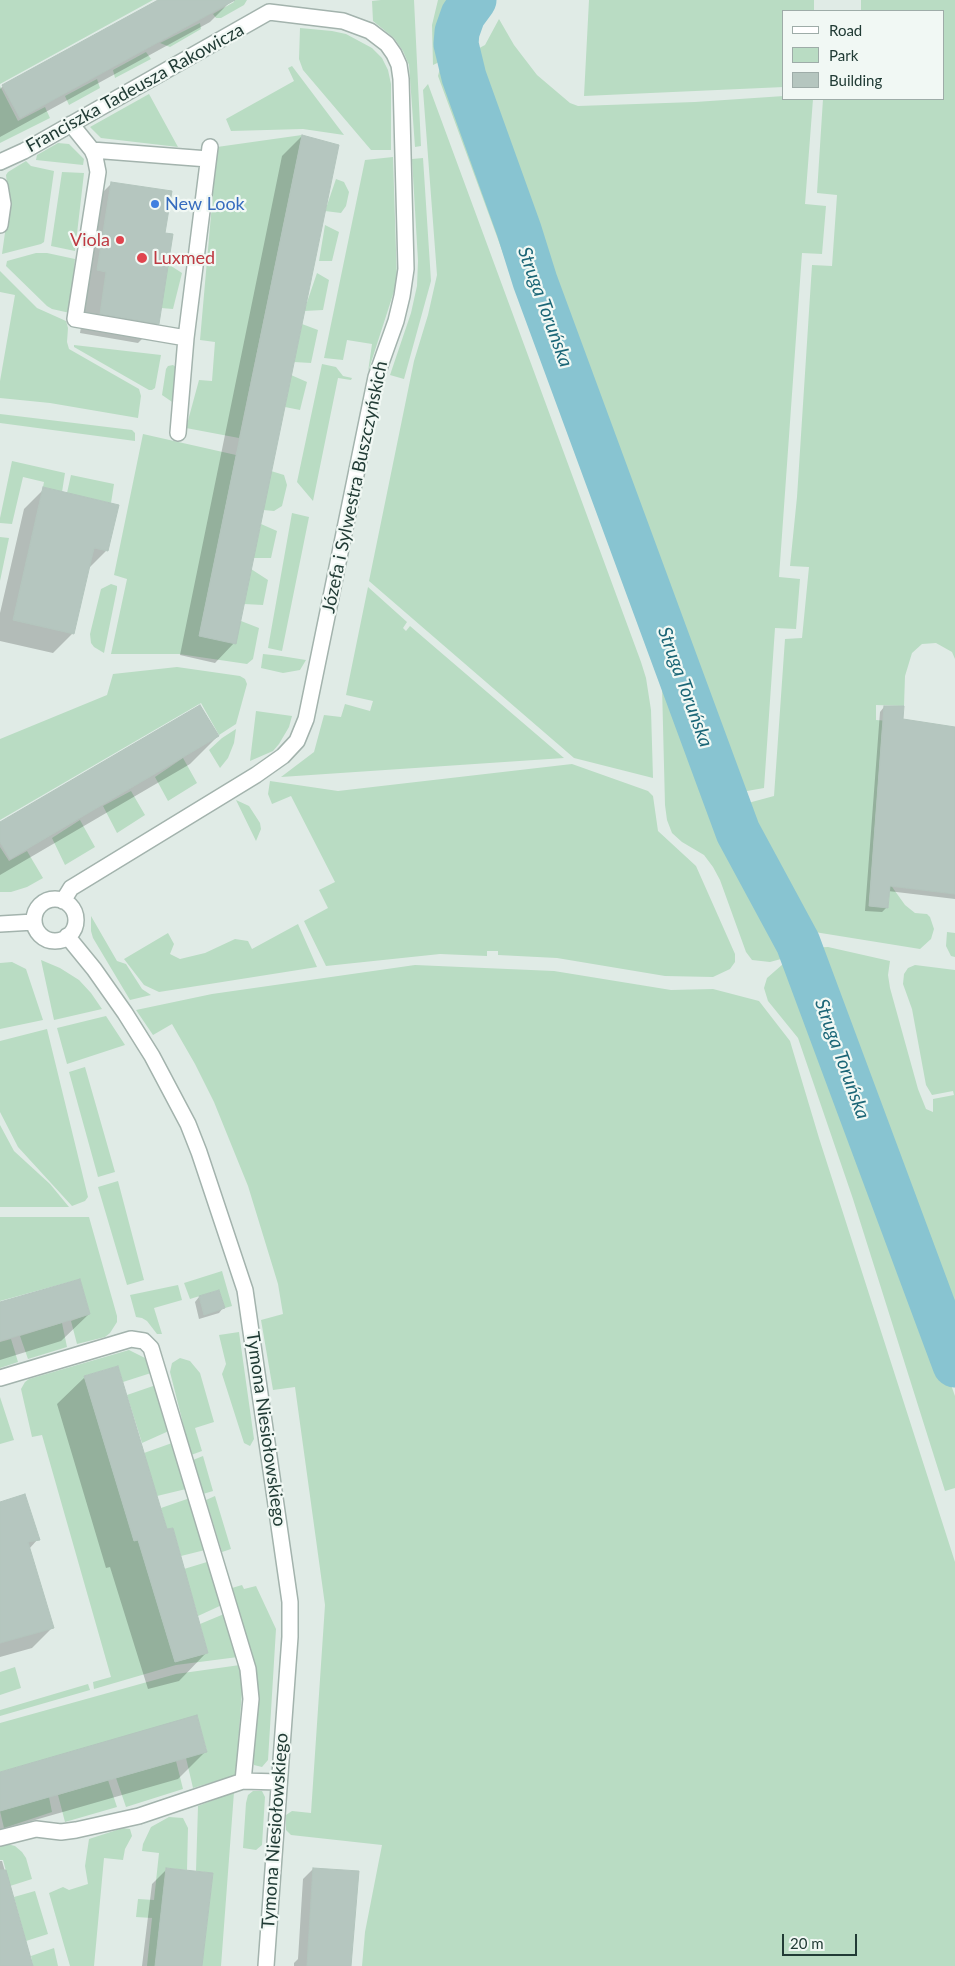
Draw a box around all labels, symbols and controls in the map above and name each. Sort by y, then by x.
legend [782,10,945,100]
street label: Franciszka Tadeusza Rakowicza [22,19,248,157]
text: Road [829,21,862,39]
text: Park [829,46,858,64]
text: Building [829,71,882,89]
place label: New Look [165,193,245,215]
marker: New Look [149,198,161,210]
place label: Viola [70,229,110,251]
marker: Viola [114,234,126,246]
water label: Struga Toruńska [513,244,577,370]
place label: Luxmed [153,247,215,269]
marker: Luxmed [135,251,149,265]
street label: Józefa i Sylwestra Buszczyńskich [318,359,392,615]
water label: Struga Toruńska [653,624,717,750]
water label: Struga Toruńska [810,996,874,1122]
street label: Tymona Niesiołowskiego [242,1330,290,1528]
street label: Tymona Niesiołowskiego [257,1732,293,1930]
scale bar [785,1924,860,1956]
text: 20 m [790,1934,824,1952]

